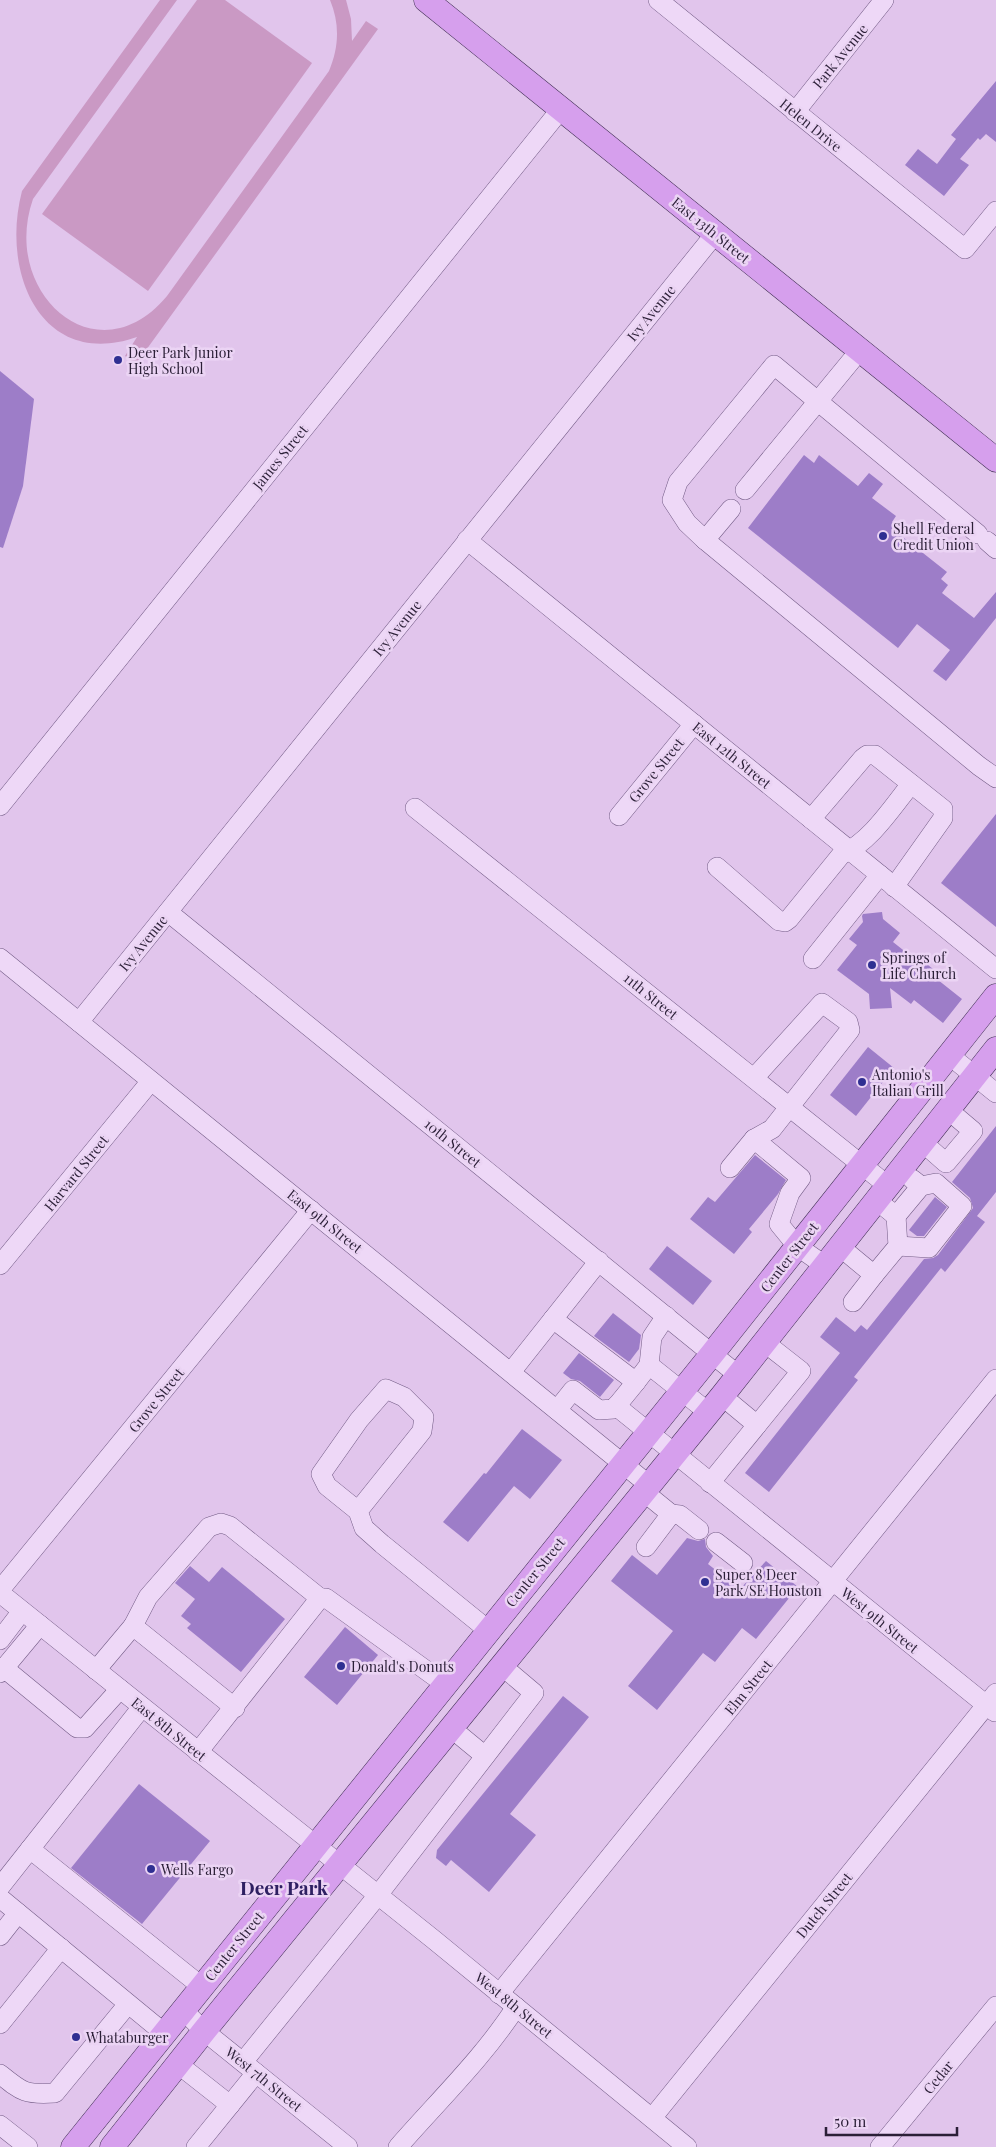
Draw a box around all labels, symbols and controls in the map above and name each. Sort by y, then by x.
street label: Park Avenue [808,20,872,92]
street label: Helen Drive [776,94,846,156]
street label: East 13th Street [668,193,755,268]
street label: Ivy Avenue [622,281,680,345]
place label: Deer Park Junior High School [128,343,233,378]
marker: Deer Park Junior High School [112,354,124,366]
street label: James Street [247,420,313,494]
place label: Shell Federal Credit Union [893,519,975,554]
marker: Shell Federal Credit Union [877,530,889,542]
street label: Ivy Avenue [368,596,426,660]
street label: East 12th Street [689,717,776,793]
street label: Grove Street [624,733,689,806]
street label: Ivy Avenue [114,911,172,975]
place label: Springs of Life Church [882,948,957,983]
marker: Springs of Life Church [866,959,878,971]
street label: 11th Street [620,968,683,1024]
place label: Antonio's Italian Grill [871,1065,944,1100]
marker: Antonio's Italian Grill [856,1076,868,1088]
street label: 10th Street [421,1114,486,1172]
street label: Harvard Street [39,1130,113,1215]
street label: East 9th Street [284,1185,367,1258]
street label: Center Street [756,1217,823,1296]
street label: Grove Street [124,1363,189,1436]
street label: Center Street [501,1533,570,1611]
place label: Super 8 Deer Park/SE Houston [715,1565,823,1600]
marker: Super 8 Deer Park/SE Houston [699,1576,711,1588]
street label: West 9th Street [836,1582,924,1658]
street label: Elm Street [720,1655,777,1719]
place label: Donald's Donuts [351,1657,454,1676]
marker: Donald's Donuts [335,1660,347,1672]
street label: East 8th Street [127,1693,211,1766]
place label: Wells Fargo [160,1860,234,1879]
marker: Wells Fargo [145,1863,157,1875]
street label: Dutch Street [792,1867,857,1942]
district label: Deer Park [240,1874,329,1900]
street label: Center Street [200,1907,269,1985]
street label: West 8th Street [470,1967,558,2043]
place label: Whataburger [85,2028,169,2047]
marker: Whataburger [70,2031,82,2043]
street label: West 7th Street [221,2042,307,2116]
street label: Cedar [919,2056,958,2098]
scale bar [826,2104,957,2136]
text: 50 m [834,2111,867,2131]

